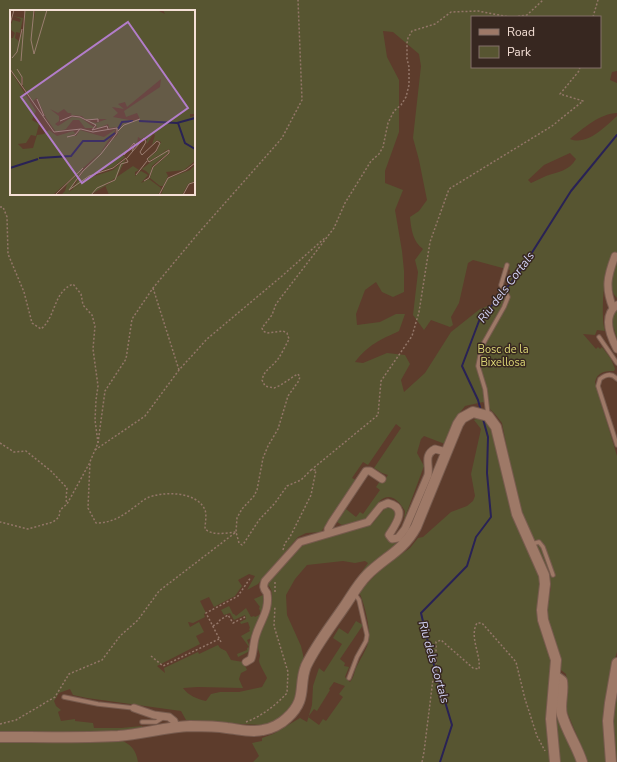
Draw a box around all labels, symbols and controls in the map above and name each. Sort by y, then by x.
inset map [10,10,195,195]
legend [471,16,601,68]
text: Road [507,24,535,40]
text: Park [507,44,532,60]
water label: Riu dels Cortals [474,248,538,326]
park label: Bosc de la Bixellosa [478,342,529,370]
water label: Riu dels Cortals [415,619,453,705]

